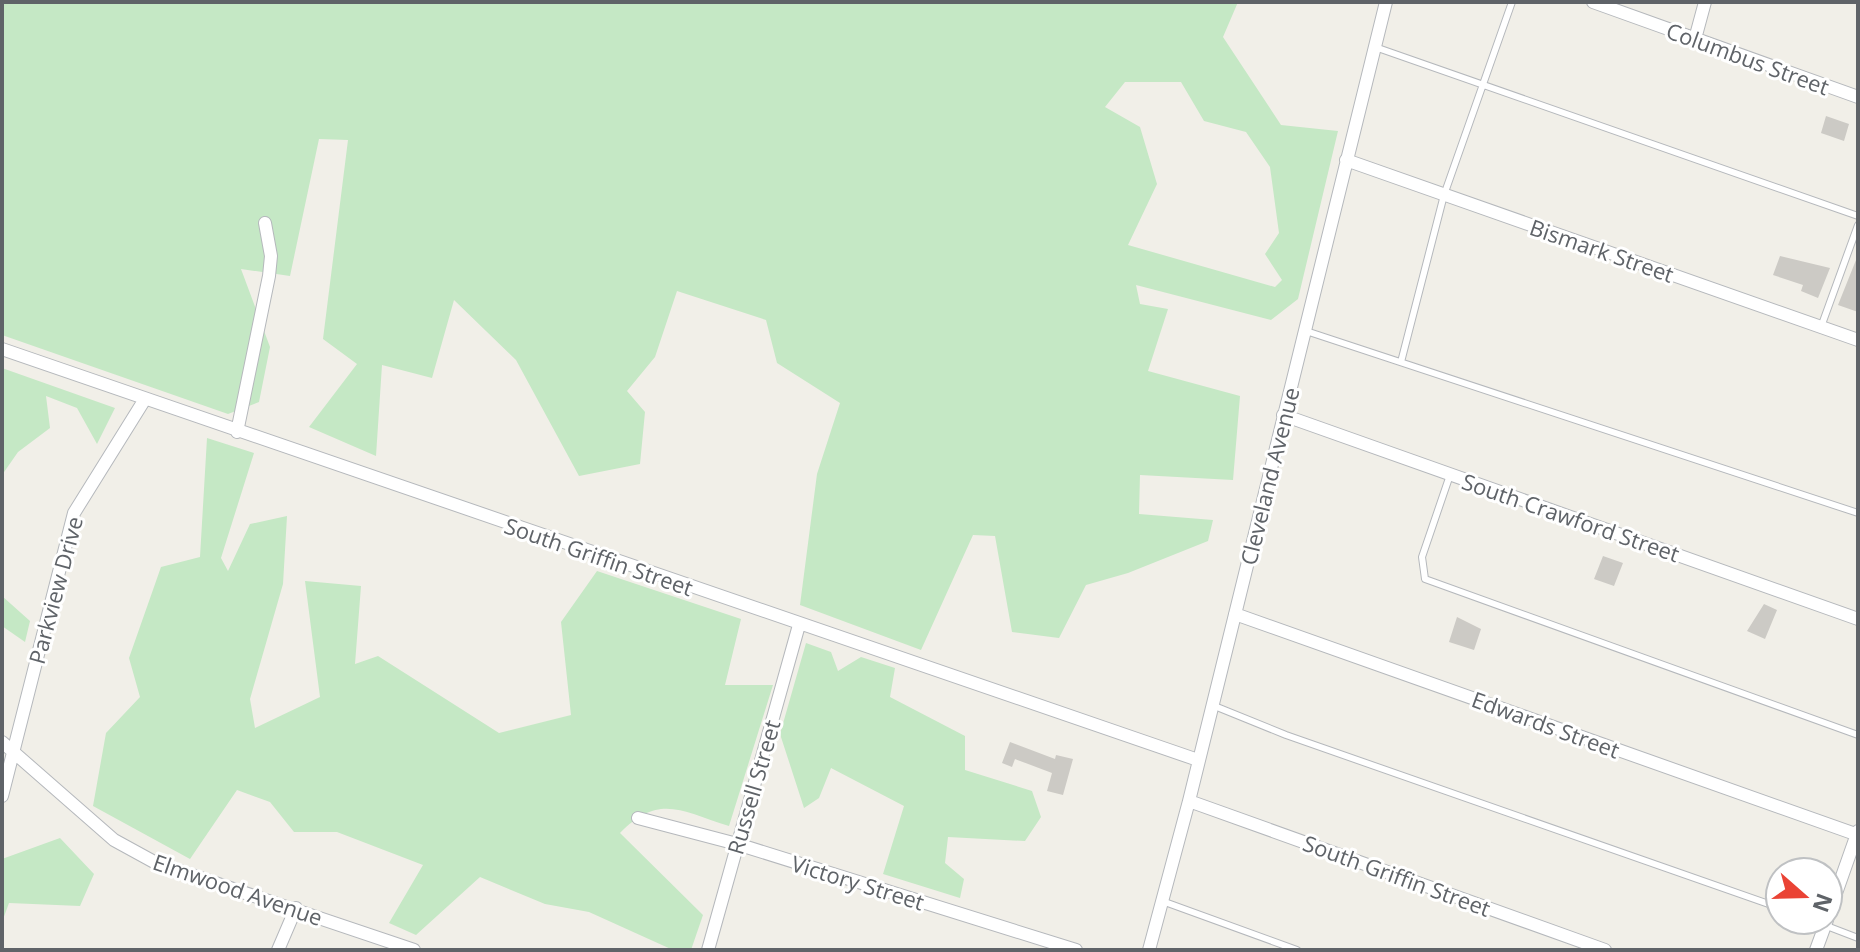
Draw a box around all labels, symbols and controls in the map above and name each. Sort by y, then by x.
street label: Columbus Street [1662,15,1834,101]
street label: Bismark Street [1526,211,1678,289]
street label: Cleveland Avenue [1232,384,1306,568]
street label: South Crawford Street [1458,466,1684,568]
street label: South Griffin Street [501,510,697,602]
street label: Parkview Drive [21,513,89,667]
street label: Edwards Street [1468,683,1624,765]
street label: Russell Street [719,716,787,858]
street label: South Griffin Street [1299,827,1495,923]
street label: Elmwood Avenue [149,846,327,932]
street label: Victory Street [788,848,928,916]
north arrow [1764,856,1844,936]
text: N [1807,890,1841,917]

